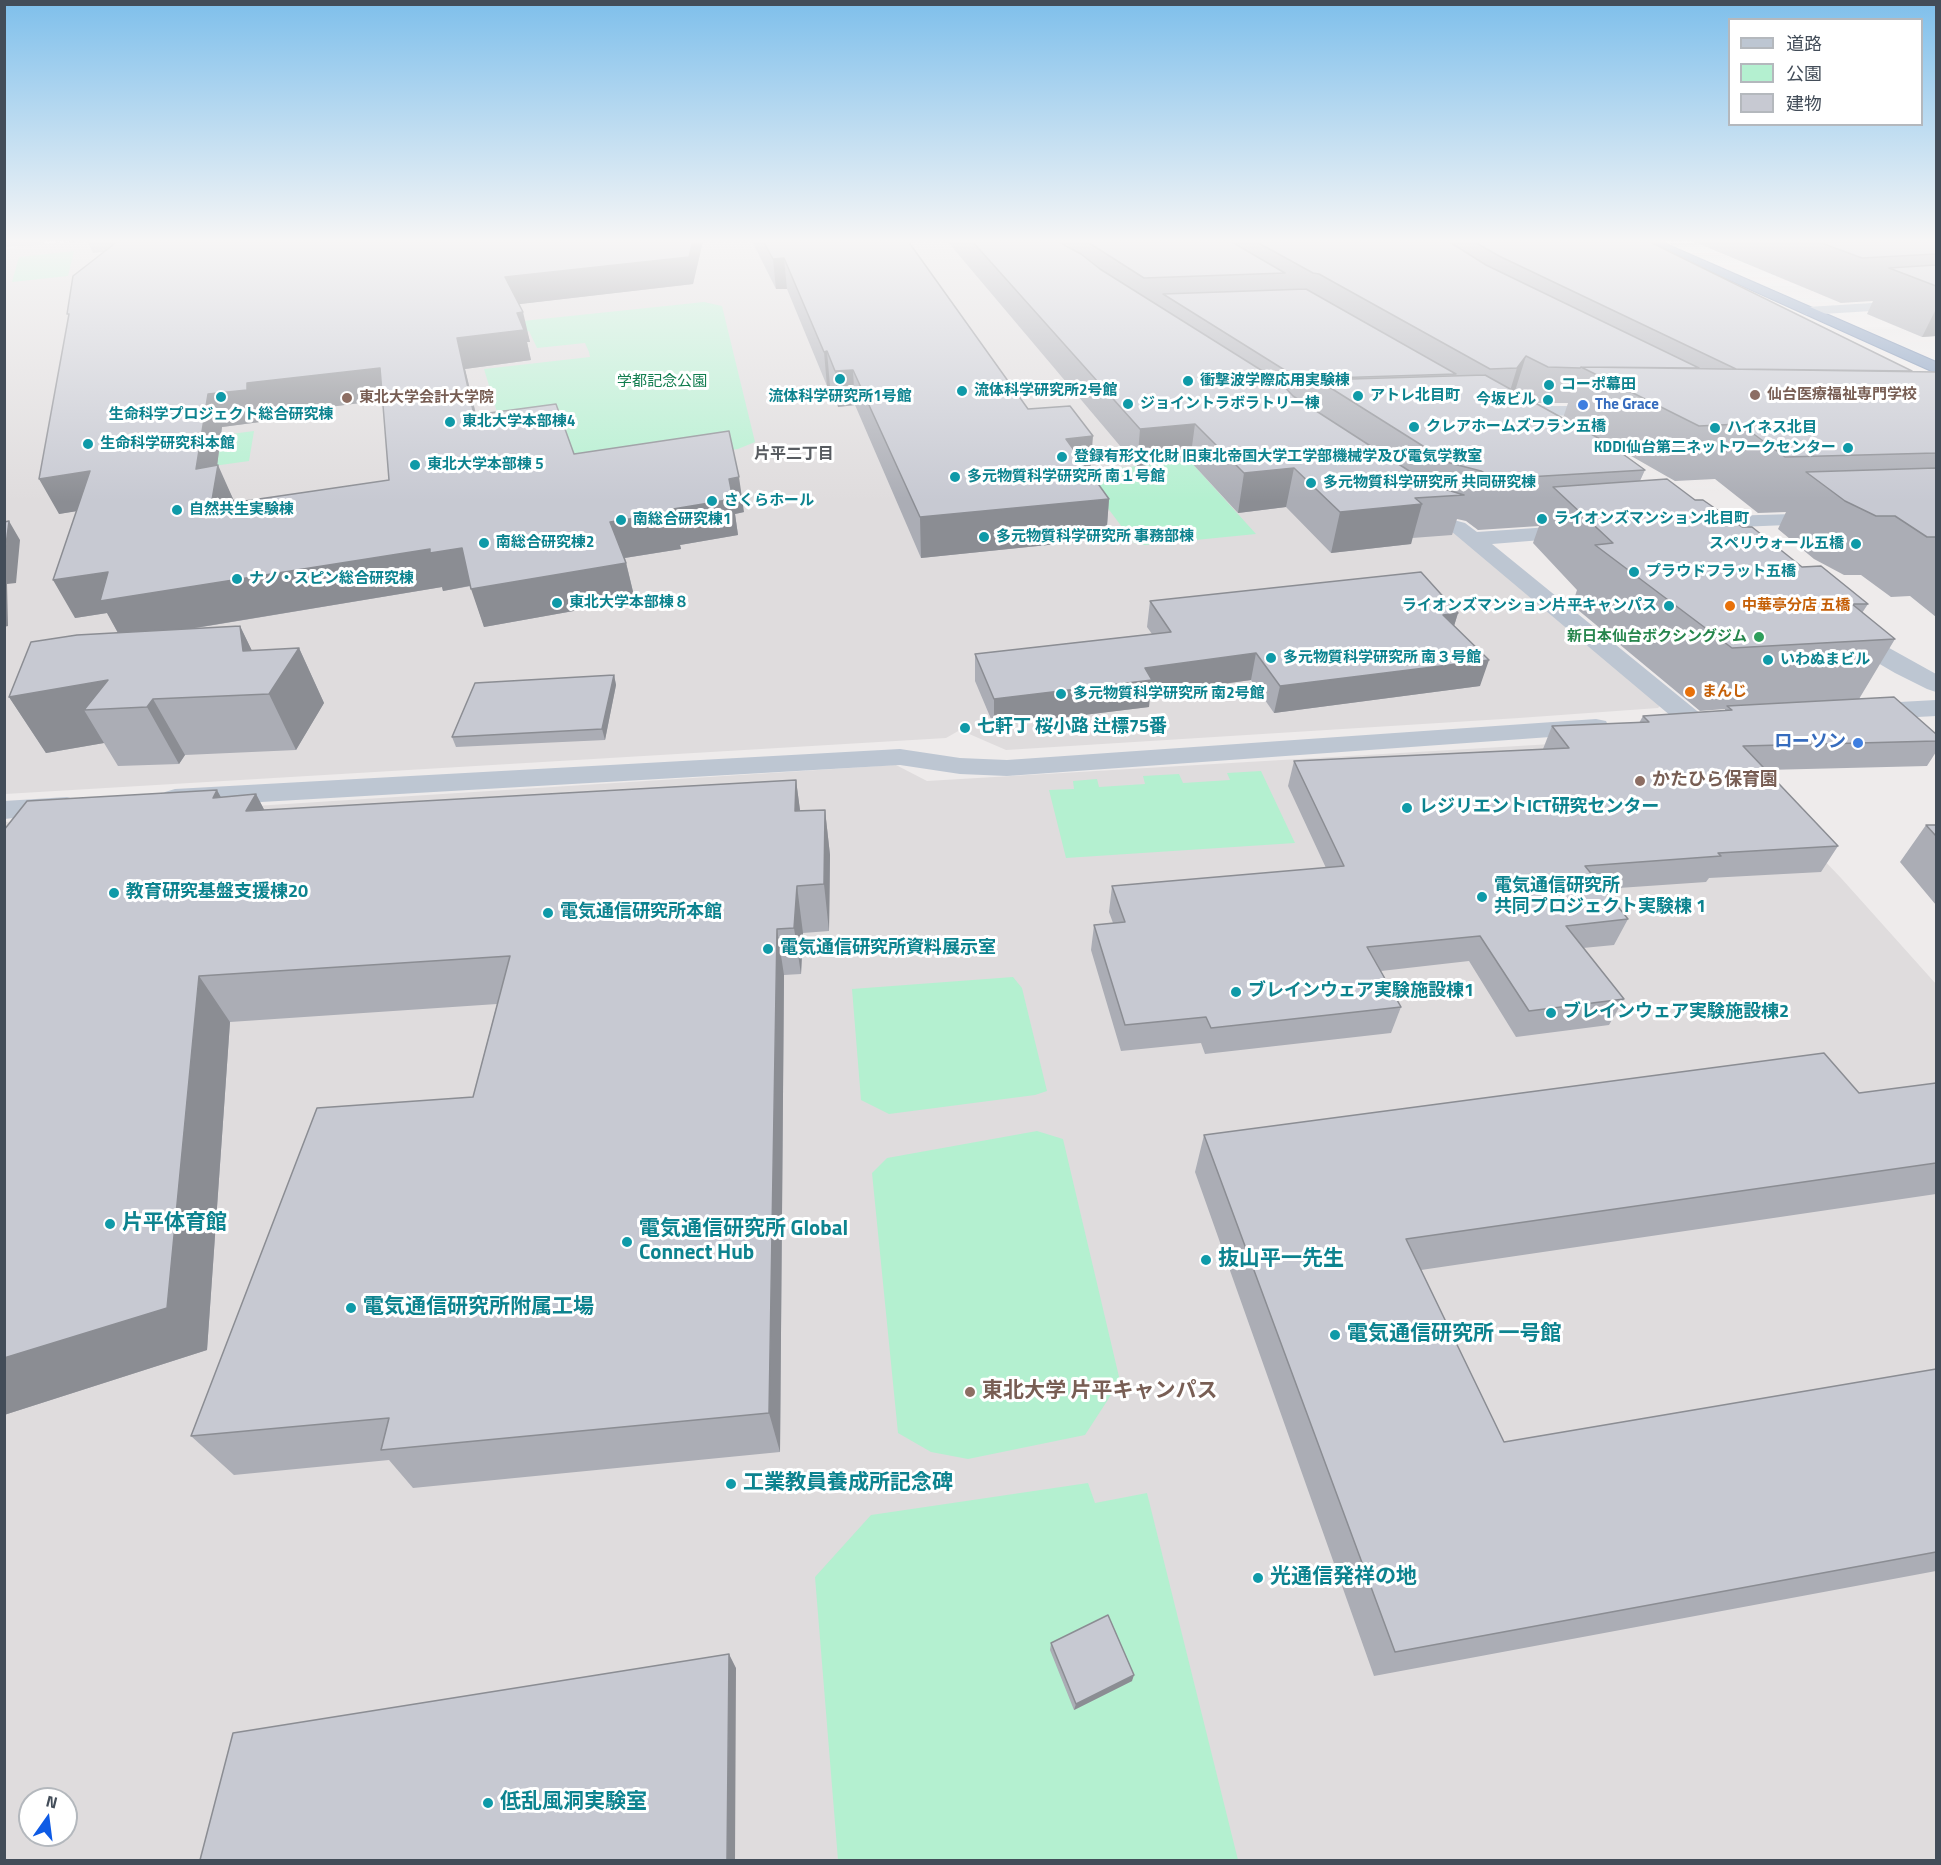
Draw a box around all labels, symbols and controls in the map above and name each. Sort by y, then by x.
legend [1728,18,1923,126]
text: 道路 [1786,30,1822,57]
text: 公園 [1786,60,1822,87]
text: 建物 [1786,90,1822,117]
marker: 流体科学研究所1号館 [833,372,847,386]
place label: 衝撃波学際応用実験棟 [1200,372,1350,390]
park label: 学都記念公園 [617,373,707,391]
marker: 衝撃波学際応用実験棟 [1181,374,1195,388]
place label: コーポ幕田 [1561,376,1636,394]
marker: コーポ幕田 [1542,378,1556,392]
place label: 流体科学研究所2号館 [974,382,1117,400]
marker: 流体科学研究所2号館 [955,384,969,398]
place label: 仙台医療福祉専門学校 [1767,386,1917,404]
place label: アトレ北目町 [1370,387,1460,405]
place label: 流体科学研究所1号館 [768,388,912,406]
marker: 仙台医療福祉専門学校 [1748,388,1762,402]
place label: 東北大学会計大学院 [359,389,494,407]
marker: アトレ北目町 [1351,389,1365,403]
marker: 生命科学プロジェクト総合研究棟 [214,390,228,404]
marker: 東北大学会計大学院 [340,391,354,405]
place label: 今坂ビル [1476,391,1536,409]
marker: 今坂ビル [1541,393,1555,407]
place label: ジョイントラボラトリー棟 [1140,395,1320,413]
place label: The Grace [1595,396,1659,414]
marker: ジョイントラボラトリー棟 [1121,397,1135,411]
marker: The Grace [1576,398,1590,412]
place label: 生命科学プロジェクト総合研究棟 [109,406,333,424]
place label: 東北大学本部棟4 [462,413,575,431]
marker: 東北大学本部棟4 [443,415,457,429]
place label: クレアホームズフラン五橋 [1426,418,1606,436]
place label: ハイネス北目 [1727,419,1817,437]
marker: クレアホームズフラン五橋 [1407,420,1421,434]
marker: ハイネス北目 [1708,421,1722,435]
place label: 生命科学研究科本館 [100,435,235,453]
marker: 生命科学研究科本館 [81,437,95,451]
place label: KDDI仙台第二ネットワークセンター [1594,439,1836,457]
marker: KDDI仙台第二ネットワークセンター [1841,441,1855,455]
district label: 片平二丁目 [754,445,834,465]
place label: 登録有形文化財 旧東北帝国大学工学部機械学及び電気学教室 [1074,448,1482,466]
marker: 登録有形文化財 旧東北帝国大学工学部機械学及び電気学教室 [1055,450,1069,464]
place label: 東北大学本部棟 5 [427,456,544,474]
marker: 東北大学本部棟 5 [408,458,422,472]
place label: 多元物質科学研究所 南１号館 [967,468,1165,486]
marker: 多元物質科学研究所 南１号館 [948,470,962,484]
place label: 多元物質科学研究所 共同研究棟 [1323,474,1536,492]
marker: 多元物質科学研究所 共同研究棟 [1304,476,1318,490]
place label: さくらホール [724,492,814,510]
marker: さくらホール [705,494,719,508]
place label: 自然共生実験棟 [189,501,294,519]
marker: 自然共生実験棟 [170,503,184,517]
place label: ライオンズマンション北目町 [1554,510,1749,528]
place label: 南総合研究棟1 [633,511,731,529]
marker: ライオンズマンション北目町 [1535,512,1549,526]
marker: 南総合研究棟1 [614,513,628,527]
place label: 多元物質科学研究所 事務部棟 [996,528,1194,546]
marker: 多元物質科学研究所 事務部棟 [977,530,991,544]
place label: 南総合研究棟2 [496,534,594,552]
place label: スペリウォール五橋 [1709,535,1844,553]
marker: 南総合研究棟2 [477,536,491,550]
marker: スペリウォール五橋 [1849,537,1863,551]
place label: プラウドフラット五橋 [1646,563,1796,581]
marker: プラウドフラット五橋 [1627,565,1641,579]
place label: ナノ・スピン総合研究棟 [249,570,414,588]
marker: ナノ・スピン総合研究棟 [230,572,244,586]
place label: 東北大学本部棟８ [569,594,689,612]
marker: 東北大学本部棟８ [550,596,564,610]
place label: ライオンズマンション片平キャンパス [1402,597,1657,615]
place label: 中華亭分店 五橋 [1742,597,1850,615]
marker: ライオンズマンション片平キャンパス [1662,599,1676,613]
marker: 中華亭分店 五橋 [1723,599,1737,613]
place label: 新日本仙台ボクシングジム [1567,628,1747,646]
marker: 新日本仙台ボクシングジム [1752,630,1766,644]
place label: 多元物質科学研究所 南３号館 [1283,649,1481,667]
marker: 多元物質科学研究所 南３号館 [1264,651,1278,665]
place label: いわぬまビル [1780,651,1870,669]
marker: いわぬまビル [1761,653,1775,667]
place label: まんじ [1702,683,1747,701]
place label: 多元物質科学研究所 南2号館 [1073,685,1265,703]
marker: まんじ [1683,685,1697,699]
marker: 多元物質科学研究所 南2号館 [1054,687,1068,701]
place label: 七軒丁 桜小路 辻標75番 [977,717,1167,739]
marker: 七軒丁 桜小路 辻標75番 [958,721,972,735]
place label: ローソン [1774,732,1846,754]
marker: ローソン [1851,736,1865,750]
place label: かたひら保育園 [1652,770,1778,792]
marker: かたひら保育園 [1633,774,1647,788]
place label: レジリエントICT研究センター [1419,797,1659,819]
marker: レジリエントICT研究センター [1400,801,1414,815]
place label: 電気通信研究所 共同プロジェクト実験棟 1 [1494,876,1706,918]
place label: 教育研究基盤支援棟20 [126,882,308,904]
marker: 教育研究基盤支援棟20 [107,886,121,900]
marker: 電気通信研究所 共同プロジェクト実験棟 1 [1475,890,1489,904]
place label: 電気通信研究所本館 [560,902,722,924]
marker: 電気通信研究所本館 [541,906,555,920]
place label: 電気通信研究所資料展示室 [780,938,996,960]
marker: 電気通信研究所資料展示室 [761,942,775,956]
place label: ブレインウェア実験施設棟1 [1248,981,1474,1003]
marker: ブレインウェア実験施設棟1 [1229,985,1243,999]
place label: ブレインウェア実験施設棟2 [1563,1002,1789,1024]
marker: ブレインウェア実験施設棟2 [1544,1006,1558,1020]
place label: 片平体育館 [122,1211,227,1237]
marker: 片平体育館 [103,1217,117,1231]
place label: 電気通信研究所 Global Connect Hub [639,1217,848,1267]
marker: 電気通信研究所 Global Connect Hub [620,1235,634,1249]
place label: 抜山平一先生 [1218,1247,1344,1273]
marker: 抜山平一先生 [1199,1253,1213,1267]
place label: 電気通信研究所附属工場 [363,1295,594,1321]
marker: 電気通信研究所附属工場 [344,1301,358,1315]
place label: 電気通信研究所 一号館 [1347,1322,1562,1348]
marker: 電気通信研究所 一号館 [1328,1328,1342,1342]
place label: 東北大学 片平キャンパス [982,1379,1218,1405]
marker: 東北大学 片平キャンパス [963,1385,977,1399]
place label: 工業教員養成所記念碑 [743,1471,953,1497]
marker: 工業教員養成所記念碑 [724,1477,738,1491]
place label: 光通信発祥の地 [1270,1565,1417,1591]
marker: 光通信発祥の地 [1251,1571,1265,1585]
north arrow [18,1787,78,1847]
text: N [44,1788,60,1814]
place label: 低乱風洞実験室 [500,1790,647,1816]
marker: 低乱風洞実験室 [481,1796,495,1810]

